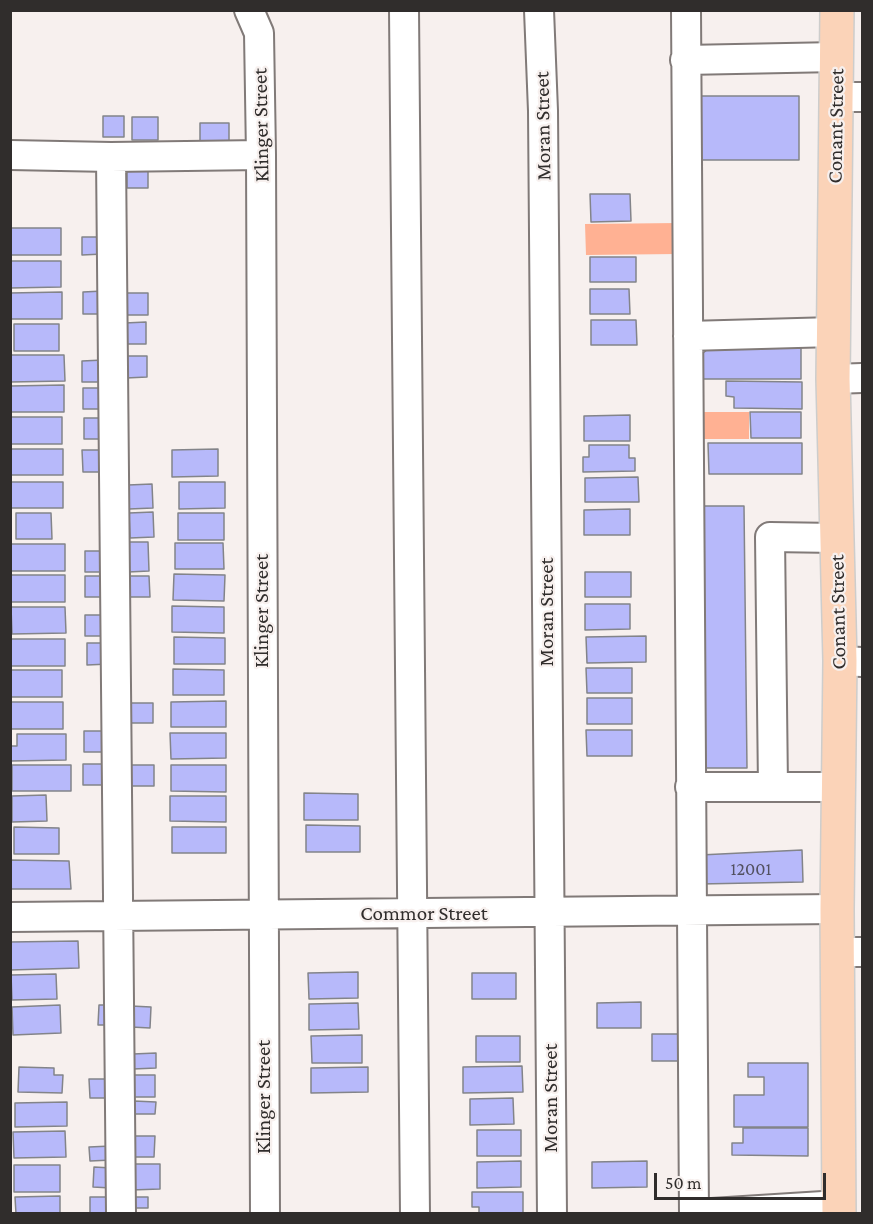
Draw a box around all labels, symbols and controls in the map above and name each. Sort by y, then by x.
street label: Klinger Street [247,68,275,182]
street label: Conant Street [822,68,850,184]
street label: Moran Street [529,71,557,181]
street label: Klinger Street [249,554,275,668]
street label: Conant Street [824,554,852,670]
street label: Moran Street [534,557,560,667]
house number: 12001 [731,858,771,880]
street label: Commor Street [360,901,488,927]
street label: Klinger Street [251,1040,277,1154]
street label: Moran Street [538,1043,564,1153]
scale bar [657,1161,830,1199]
text: 50 m [665,1173,702,1193]

